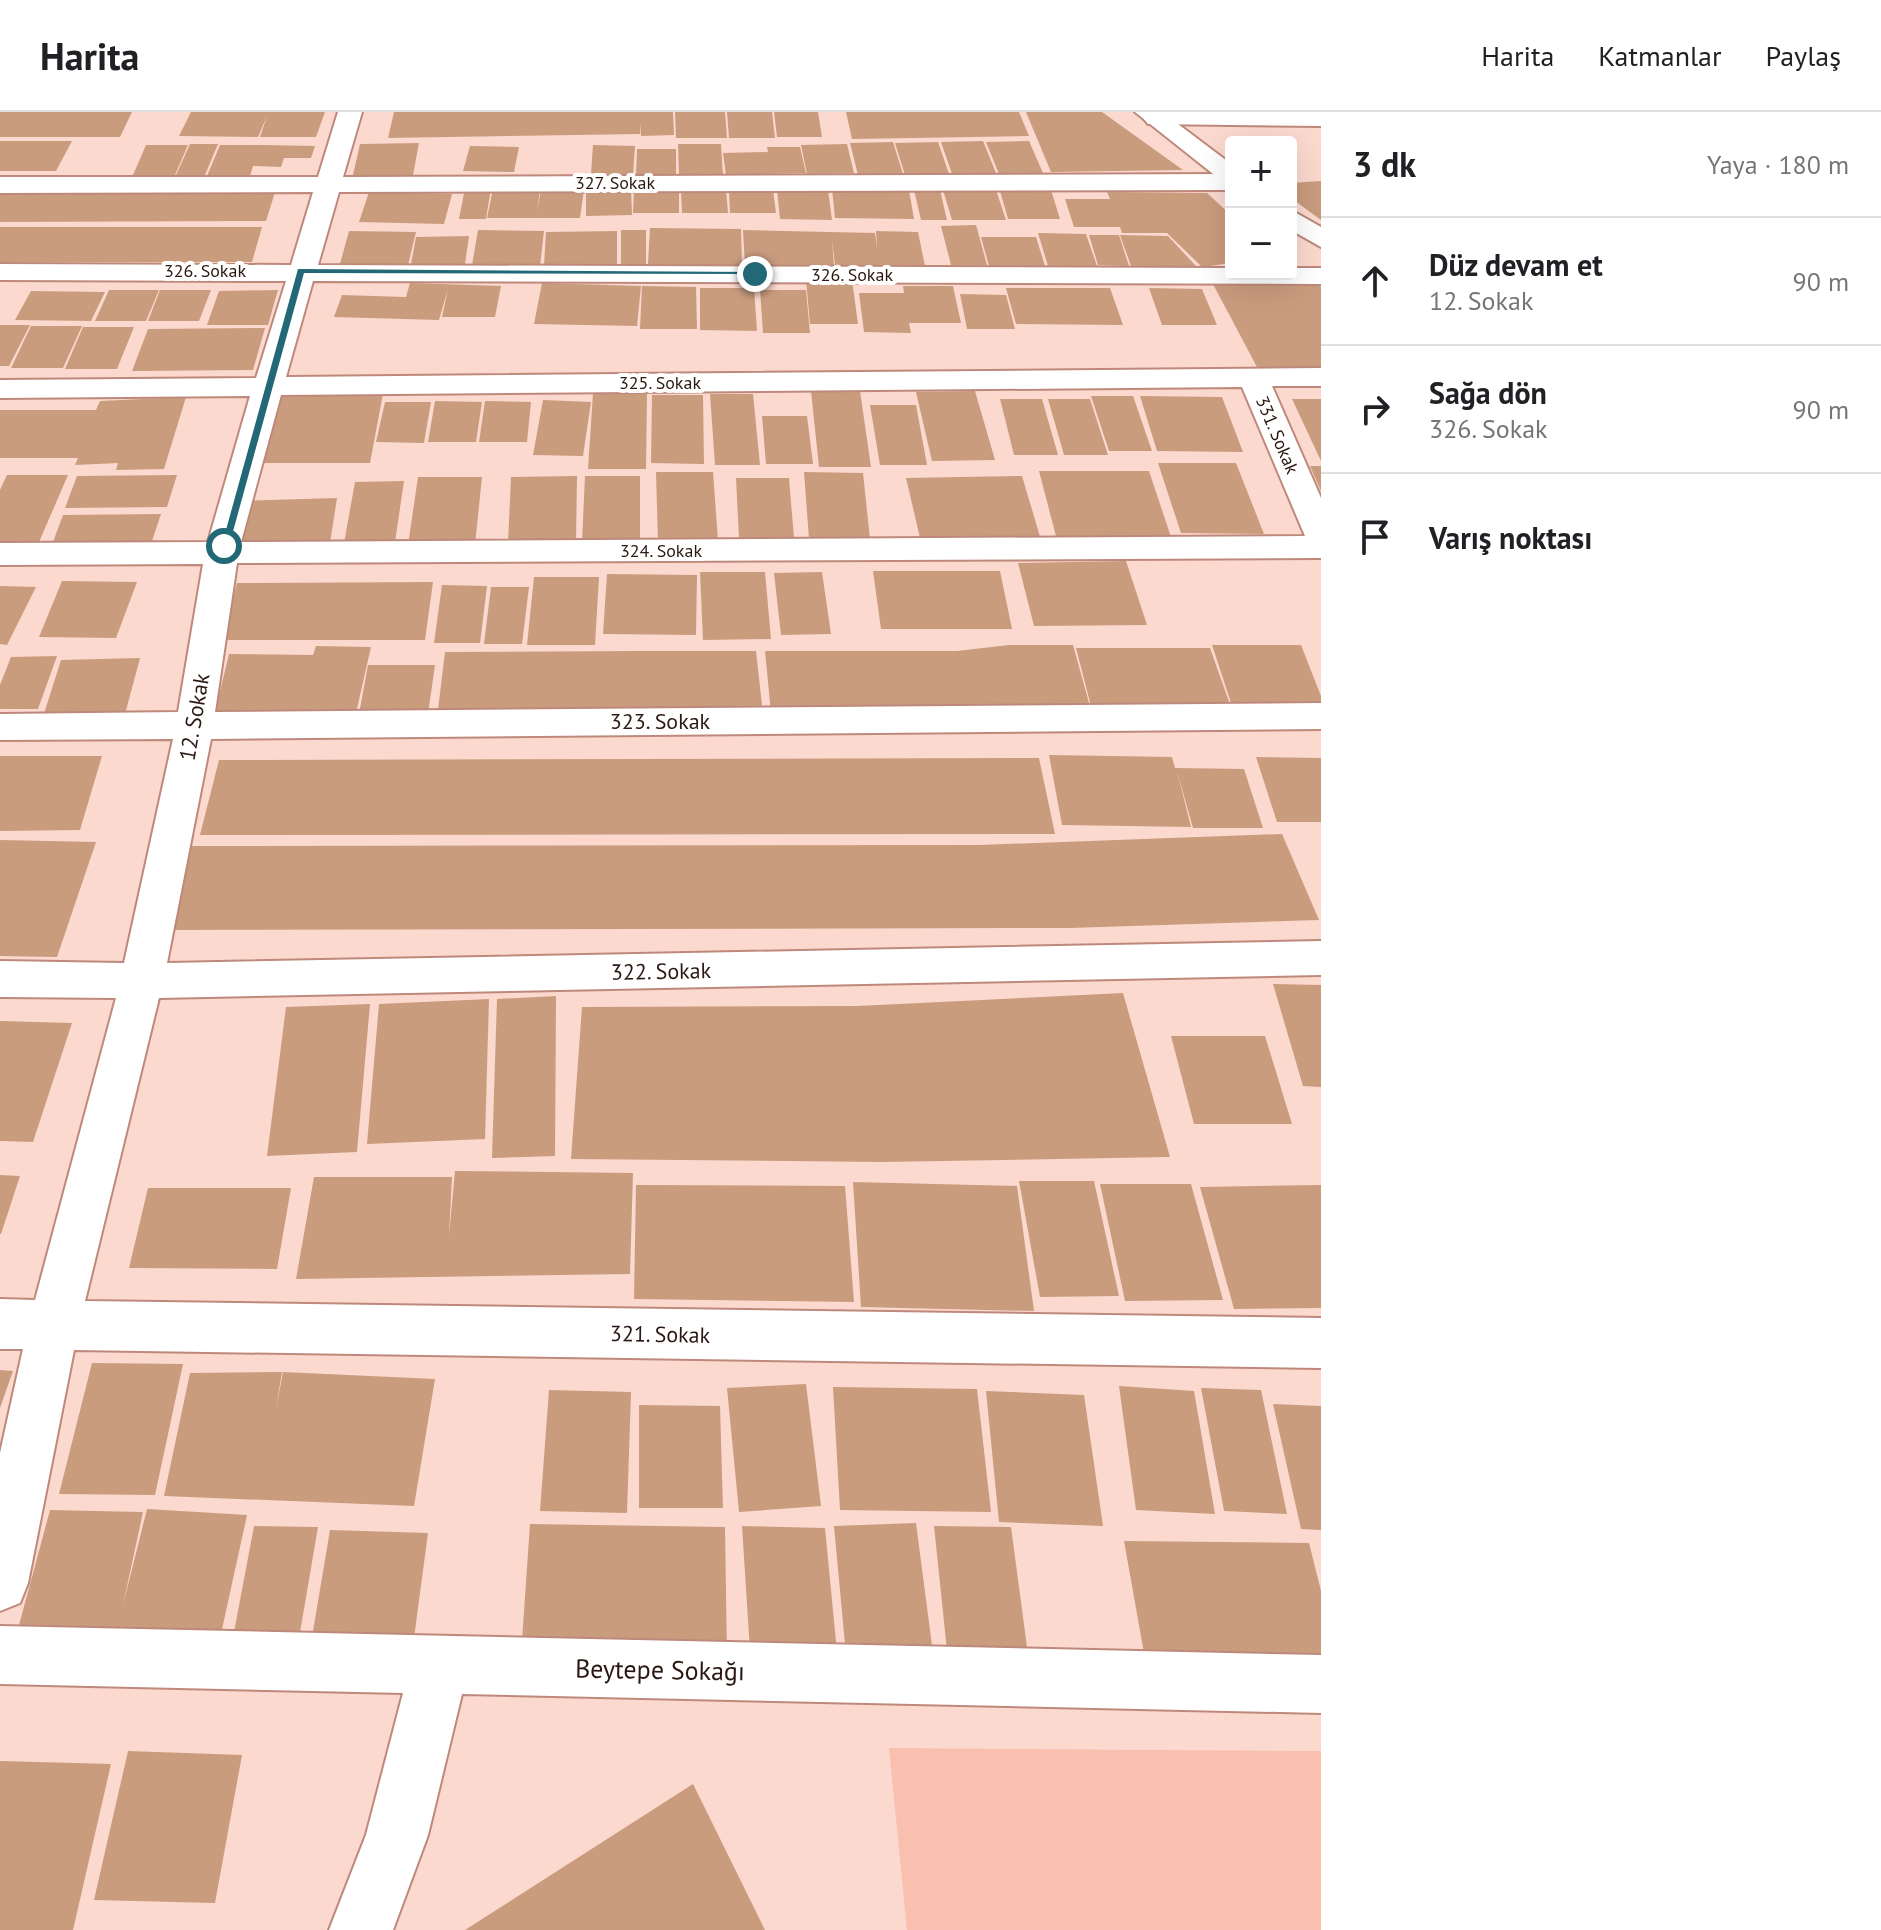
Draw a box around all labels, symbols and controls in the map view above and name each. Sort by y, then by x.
text: Harita [40,31,139,80]
text: Harita [1481,37,1554,74]
text: Katmanlar [1598,37,1722,74]
text: Paylaş [1766,37,1841,74]
map controls [1225,136,1297,280]
button: + [1225,136,1297,208]
text: 3 dk [1353,142,1416,186]
text: Yaya · 180 m [1707,148,1849,181]
street label: 327. Sokak [575,171,655,194]
button: − [1225,208,1297,280]
text: Düz devam et [1429,245,1603,284]
route end [737,256,773,292]
street label: 326. Sokak [164,259,246,282]
icon: ahead [1353,259,1397,303]
street label: 326. Sokak [811,263,893,286]
text: 90 m [1793,265,1849,298]
text: 12. Sokak [1429,284,1533,317]
street label: 325. Sokak [619,371,701,394]
text: Sağa dön [1429,373,1547,412]
icon: right [1353,387,1397,431]
street label: 331. Sokak [1251,393,1304,477]
text: 90 m [1793,393,1849,426]
text: 326. Sokak [1429,412,1548,445]
icon: arrive [1353,515,1397,559]
text: Varış noktası [1429,518,1592,557]
route start [206,528,242,564]
street label: 324. Sokak [620,539,702,562]
street label: 12. Sokak [173,671,216,763]
street label: 323. Sokak [610,707,711,735]
street label: 322. Sokak [611,956,712,986]
street label: 321. Sokak [610,1319,711,1349]
street label: Beytepe Sokağı [575,1652,745,1687]

